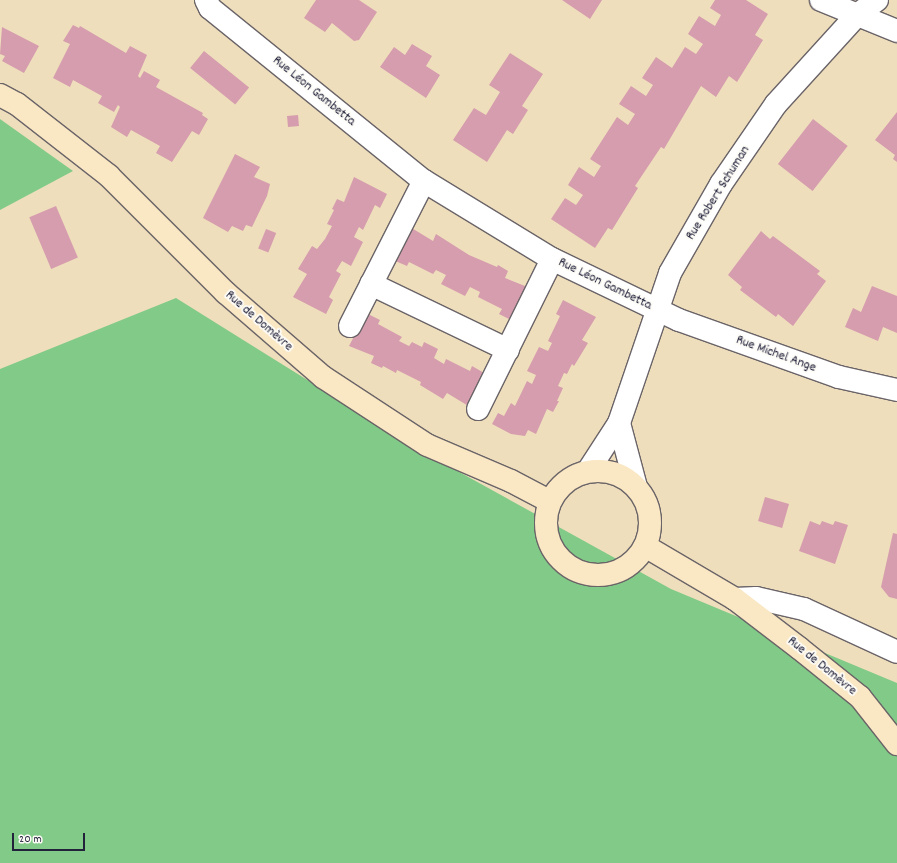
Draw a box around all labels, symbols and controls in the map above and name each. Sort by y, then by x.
street label: Rue Léon Gambetta [269,52,359,130]
street label: Rue Robert Schuman [682,143,754,243]
street label: Rue Léon Gambetta [555,254,655,314]
street label: Rue de Domèvre [222,287,296,355]
street label: Rue Michel Ange [734,332,818,376]
street label: Rue de Domèvre [784,633,860,699]
scale bar [14,825,87,851]
text: 20 m [19,831,42,848]

